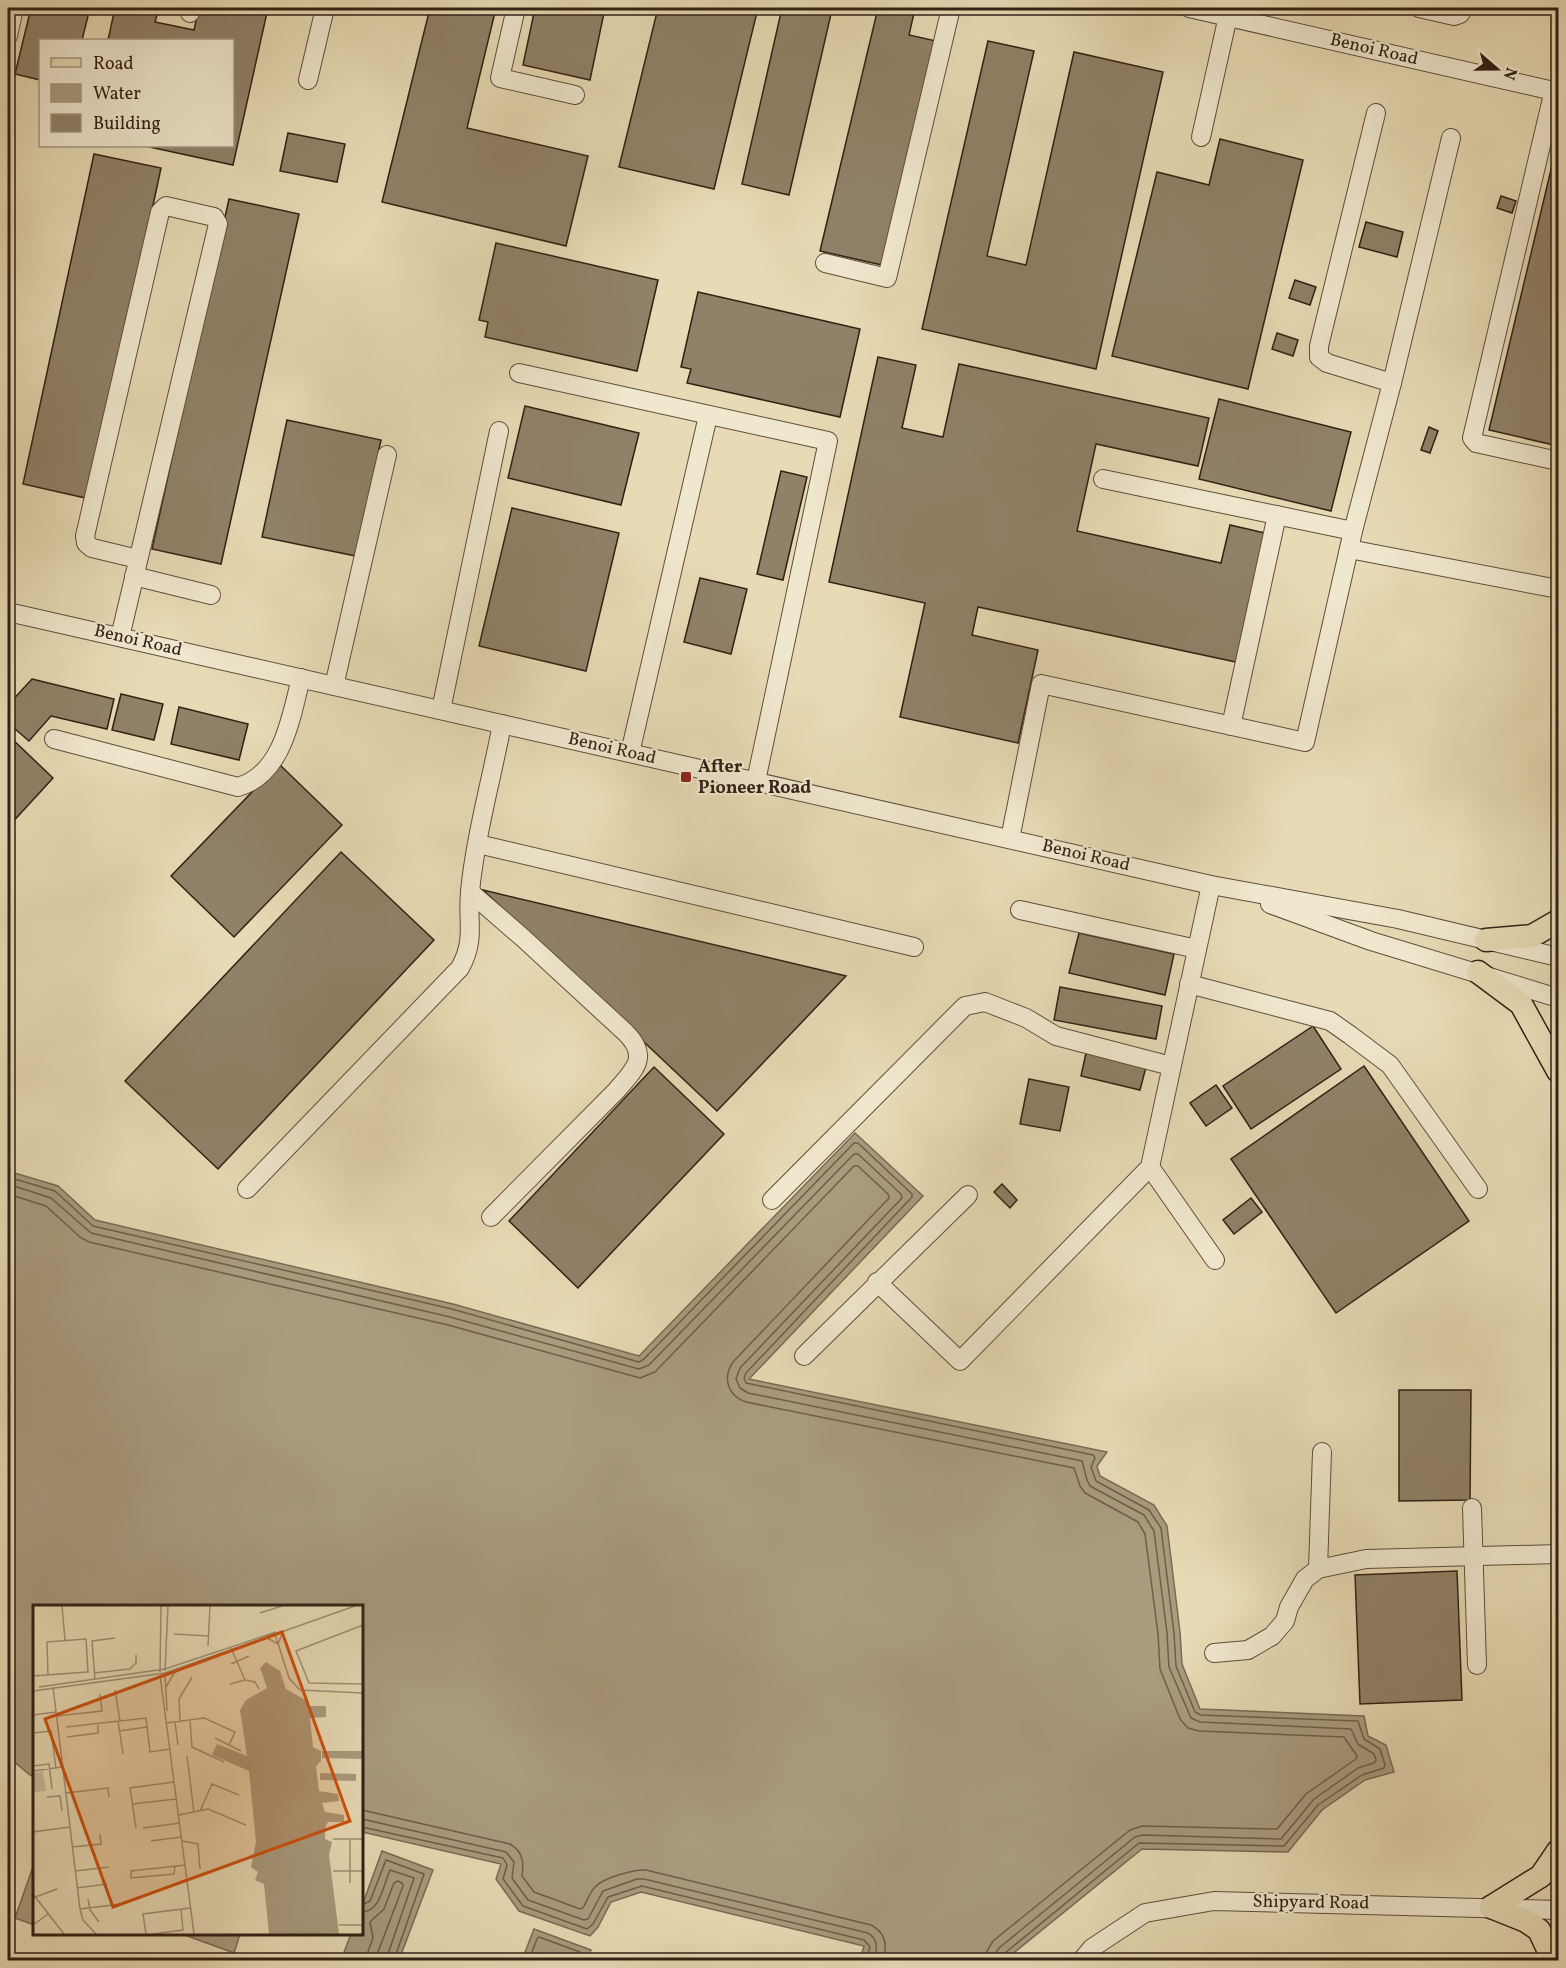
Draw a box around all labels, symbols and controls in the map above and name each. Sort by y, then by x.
street label: Benoi Road [1327,28,1421,72]
legend [39,39,234,147]
north arrow [1467,39,1527,99]
text: Road [93,52,134,77]
text: N [1497,64,1522,83]
text: Water [93,82,141,107]
text: Building [93,112,161,137]
street label: Benoi Road [91,619,185,663]
street label: Benoi Road [565,727,659,771]
place label: After Pioneer Road [698,755,811,801]
marker: After Pioneer Road [679,770,693,784]
street label: Benoi Road [1039,834,1133,878]
inset map [33,1605,363,1935]
street label: Shipyard Road [1252,1889,1370,1917]

